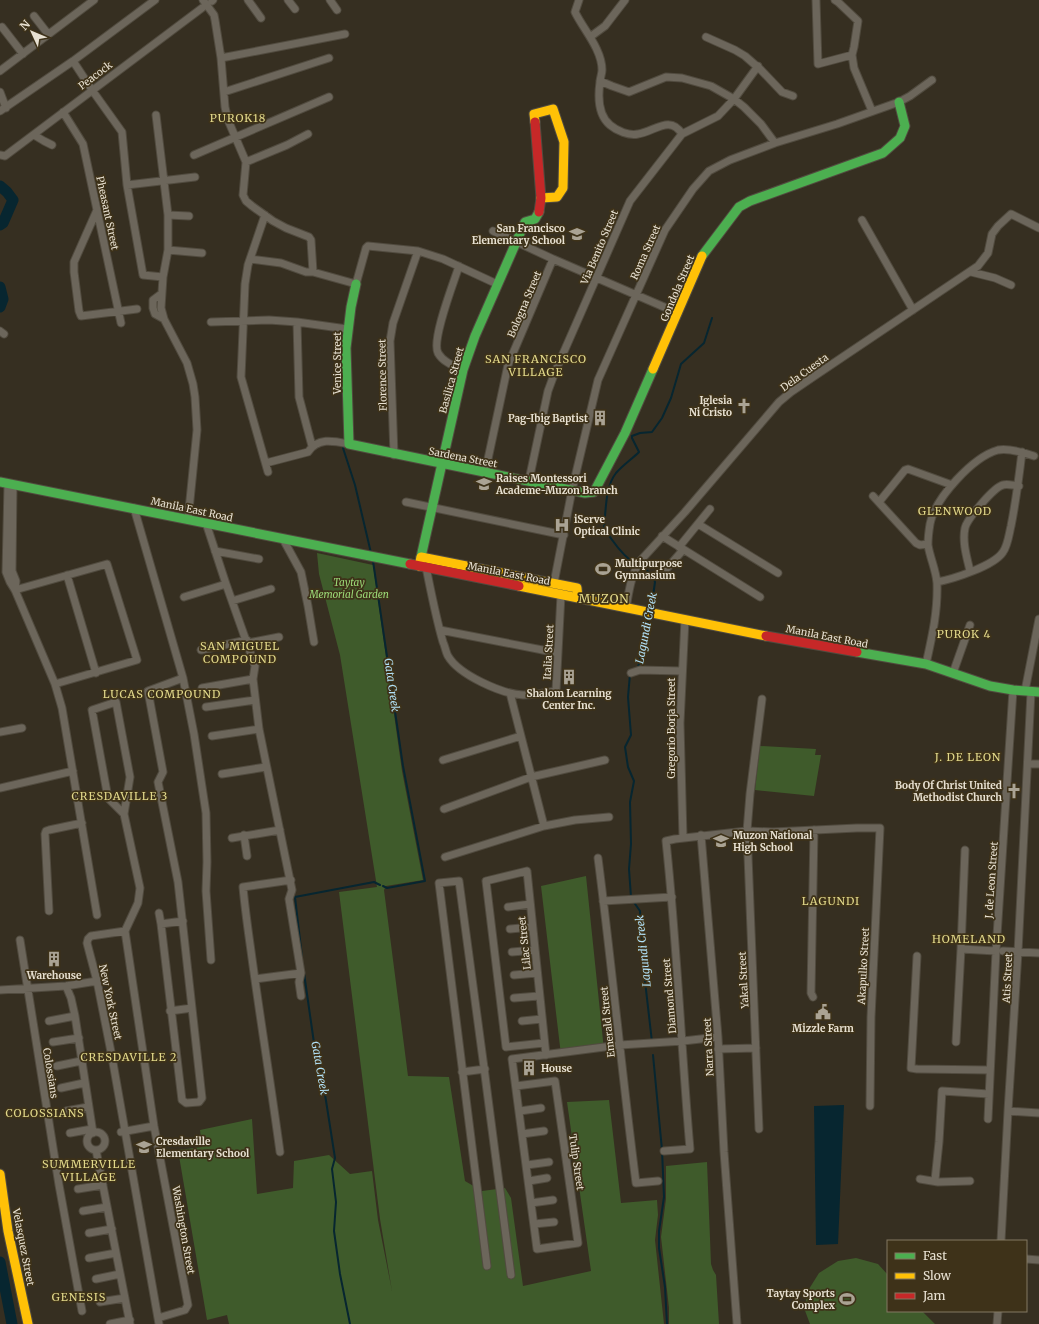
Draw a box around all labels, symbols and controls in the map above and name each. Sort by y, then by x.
north arrow [12,12,52,52]
text: N [17,17,33,33]
street label: Peacock [76,58,115,92]
district label: PUROK18 [210,111,266,125]
street label: Pheasant Street [93,175,122,251]
street label: Via Benito Street [577,208,621,287]
place label: San Francisco Elementary School [472,222,566,247]
street label: Roma Street [628,223,663,282]
school or university icon: San Francisco Elementary School [568,225,586,243]
street label: Gondola Street [658,253,697,324]
street label: Bologna Street [505,269,544,339]
street label: Venice Street [331,332,344,395]
street label: Florence Street [375,339,390,411]
street label: Basilica Street [436,345,467,415]
street label: Dela Cuesta [778,350,831,394]
district label: SAN FRANCISCO VILLAGE [485,352,587,379]
place label: Iglesia Ni Cristo [689,394,732,419]
church icon: Iglesia Ni Cristo [735,397,753,415]
building icon: Pag-Ibig Baptist [591,409,609,427]
place label: Pag-Ibig Baptist [508,412,588,425]
street label: Sardena Street [427,444,499,471]
place label: Raises Montessori Academe-Muzon Branch [495,472,618,497]
school or university icon: Raises Montessori Academe-Muzon Branch [475,475,493,493]
street label: Manila East Road [150,494,234,525]
district label: GLENWOOD [918,504,992,518]
place label: iServe Optical Clinic [574,513,640,538]
hospital icon: iServe Optical Clinic [553,516,571,534]
place label: Multipurpose Gymnasium [615,557,683,582]
street label: Manila East Road [467,559,551,588]
sports icon: Multipurpose Gymnasium [594,560,612,578]
park label: Taytay Memorial Garden [308,576,389,601]
district label: MUZON [578,591,630,606]
water label: Lagundi Creek [632,591,660,665]
street label: Manila East Road [785,622,869,651]
street label: Italia Street [541,624,556,680]
district label: PUROK 4 [937,627,991,641]
district label: SAN MIGUEL COMPOUND [200,639,280,666]
water label: Gata Creek [381,657,403,713]
building icon: Shalom Learning Center Inc. [560,668,578,686]
street label: Gregorio Borja Street [665,677,678,778]
district label: LUCAS COMPOUND [103,687,221,701]
place label: Shalom Learning Center Inc. [526,687,612,712]
district label: J. DE LEON [934,750,1001,764]
place label: Body Of Christ United Methodist Church [895,779,1002,804]
church icon: Body Of Christ United Methodist Church [1005,782,1023,800]
district label: CRESDAVILLE 3 [72,789,168,803]
place label: Muzon National High School [733,829,813,854]
school or university icon: Muzon National High School [712,832,730,850]
street label: J. de Leon Street [982,841,1001,920]
district label: LAGUNDI [802,894,860,908]
water label: Lagundi Creek [632,914,654,988]
street label: Lilac Street [515,915,534,970]
street label: Akapulko Street [855,927,872,1006]
district label: HOMELAND [932,932,1006,946]
building icon: Warehouse [45,950,63,968]
street label: Yakal Street [736,951,752,1010]
street label: Atis Street [1000,953,1015,1004]
street label: Diamond Street [660,958,679,1034]
street label: New York Street [96,963,125,1041]
place label: Warehouse [26,969,82,982]
street label: Emerald Street [597,986,618,1058]
public building icon: Mizzle Farm [814,1003,832,1021]
street label: Narra Street [700,1017,717,1076]
place label: Mizzle Farm [792,1022,854,1035]
water label: Gata Creek [308,1040,332,1096]
street label: Colossians [40,1047,61,1099]
district label: CRESDAVILLE 2 [80,1050,178,1064]
building icon: House [520,1059,538,1077]
place label: House [541,1062,573,1075]
district label: COLOSSIANS [5,1106,85,1120]
street label: Tulip Street [566,1133,587,1191]
place label: Cresdaville Elementary School [156,1135,250,1160]
school or university icon: Cresdaville Elementary School [135,1138,153,1156]
district label: SUMMERVILLE VILLAGE [42,1157,136,1184]
street label: Washington Street [169,1184,198,1275]
street label: Velasquez Street [9,1206,37,1287]
legend [887,1240,1027,1312]
text: Fast [923,1248,947,1263]
text: Slow [923,1268,952,1283]
place label: Taytay Sports Complex [767,1287,836,1312]
text: Jam [922,1288,946,1303]
district label: GENESIS [52,1290,106,1304]
sports icon: Taytay Sports Complex [838,1290,856,1308]

